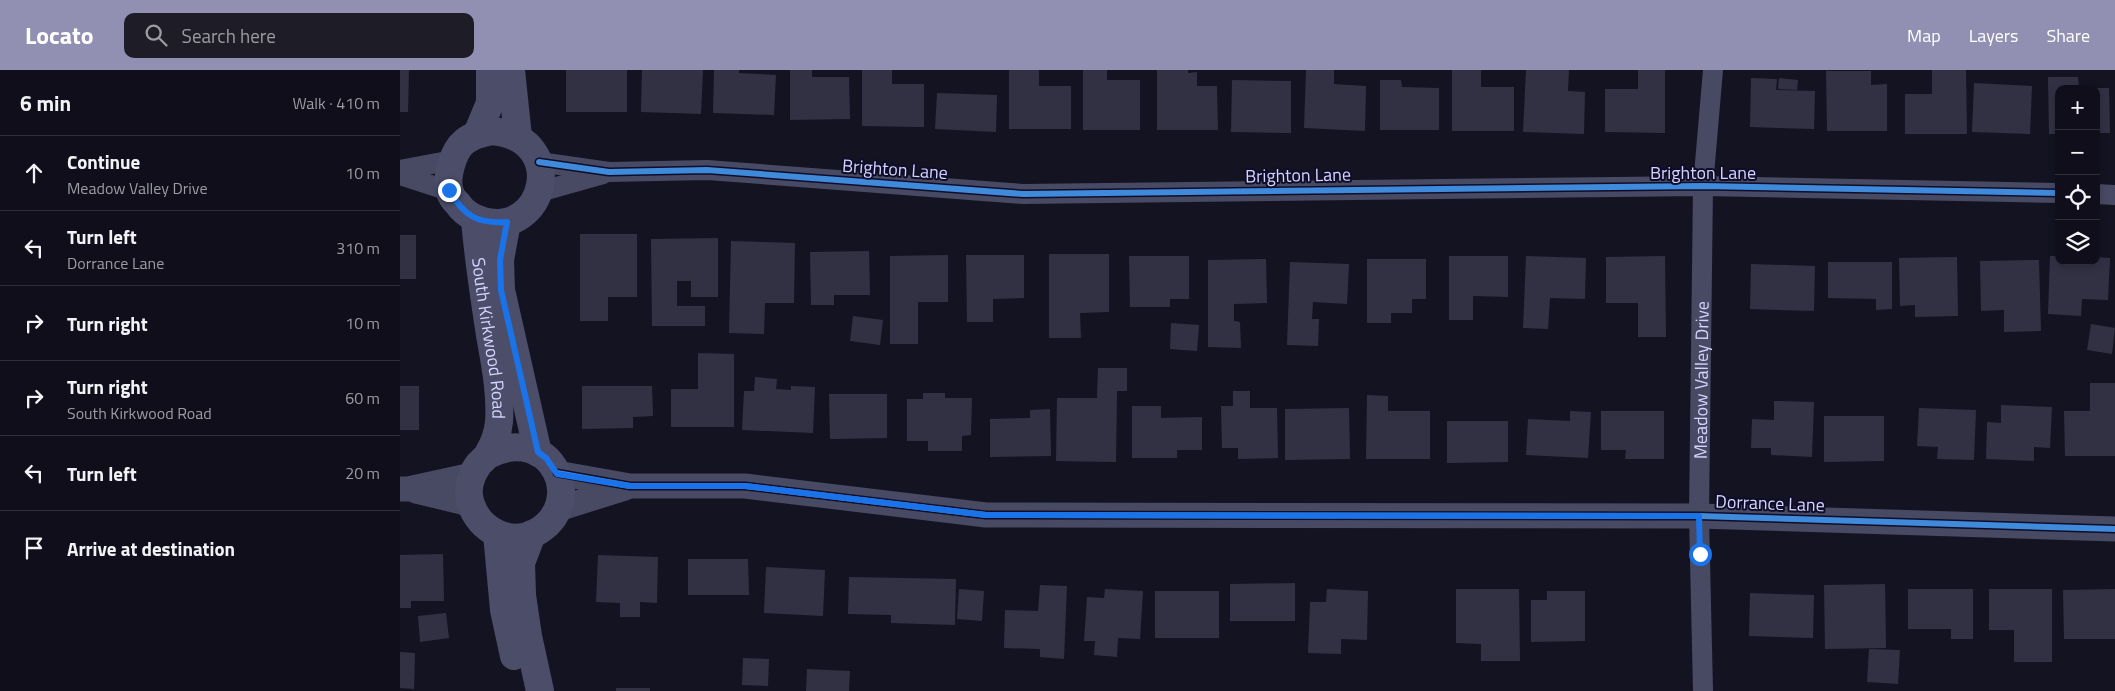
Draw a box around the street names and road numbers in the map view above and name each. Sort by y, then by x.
street label: Brighton Lane [841,152,949,186]
street label: Brighton Lane [1650,159,1756,186]
street label: Brighton Lane [1245,161,1351,189]
street label: South Kirkwood Road [465,256,513,419]
street label: Meadow Valley Drive [1686,301,1715,459]
street label: Dorrance Lane [1715,488,1825,518]

